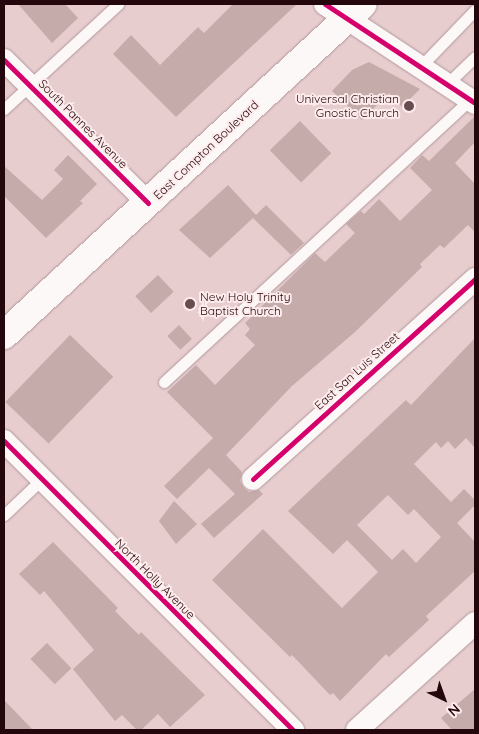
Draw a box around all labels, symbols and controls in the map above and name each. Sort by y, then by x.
street label: South Pannes Avenue [36,77,130,171]
place label: Universal Christian Gnostic Church [296,92,399,120]
street label: East Compton Boulevard [151,98,261,202]
marker: Universal Christian Gnostic Church [403,100,415,112]
place label: New Holy Trinity Baptist Church [200,290,290,318]
marker: New Holy Trinity Baptist Church [184,298,196,310]
street label: East San Luis Street [312,329,402,413]
street label: North Holly Avenue [112,536,198,622]
north arrow [419,674,469,724]
text: N [444,700,464,720]

